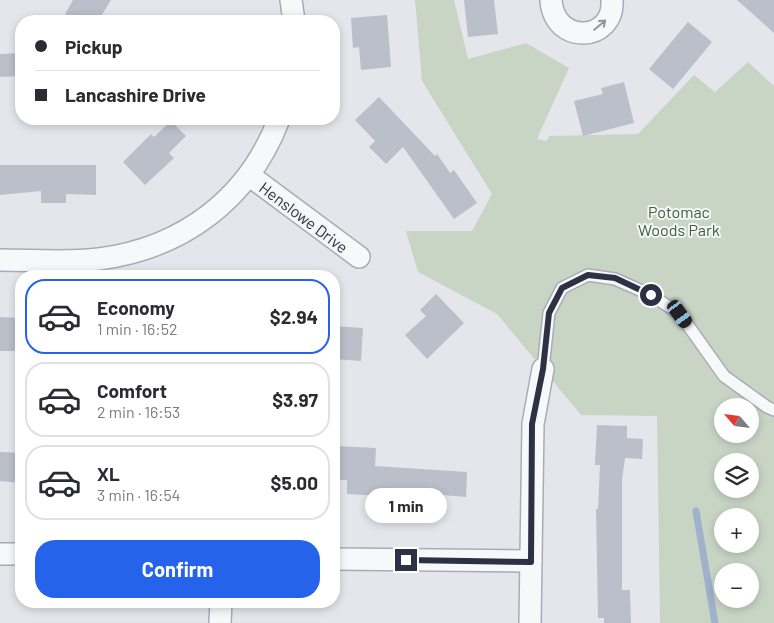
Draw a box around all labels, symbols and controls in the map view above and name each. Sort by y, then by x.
one-way arrow [594,20,607,31]
text: Pickup [65,35,123,58]
text: Lancashire Drive [65,83,206,106]
street label: Henslowe Drive [256,178,352,256]
park label: Potomac Woods Park [638,202,720,239]
route start [640,284,662,306]
icon: car [37,294,82,339]
text: Economy [97,296,175,319]
car [665,297,694,331]
text: $2.94 [270,305,318,328]
text: 1 min · 16:52 [97,319,178,338]
icon: car [37,377,82,422]
text: Comfort [97,379,167,402]
text: $3.97 [272,388,318,411]
north arrow [714,398,759,442]
map controls [714,398,759,608]
text: 2 min · 16:53 [97,402,180,421]
button: layers [714,453,759,498]
icon: car [37,460,82,505]
text: XL [97,462,120,485]
text: $5.00 [271,471,318,494]
text: 3 min · 16:54 [97,485,180,504]
callout: 1 min [365,488,447,522]
text: 1 min [388,496,424,515]
button: + [714,508,759,553]
button: Confirm [35,540,320,598]
route end [395,549,417,571]
button: − [714,563,759,608]

